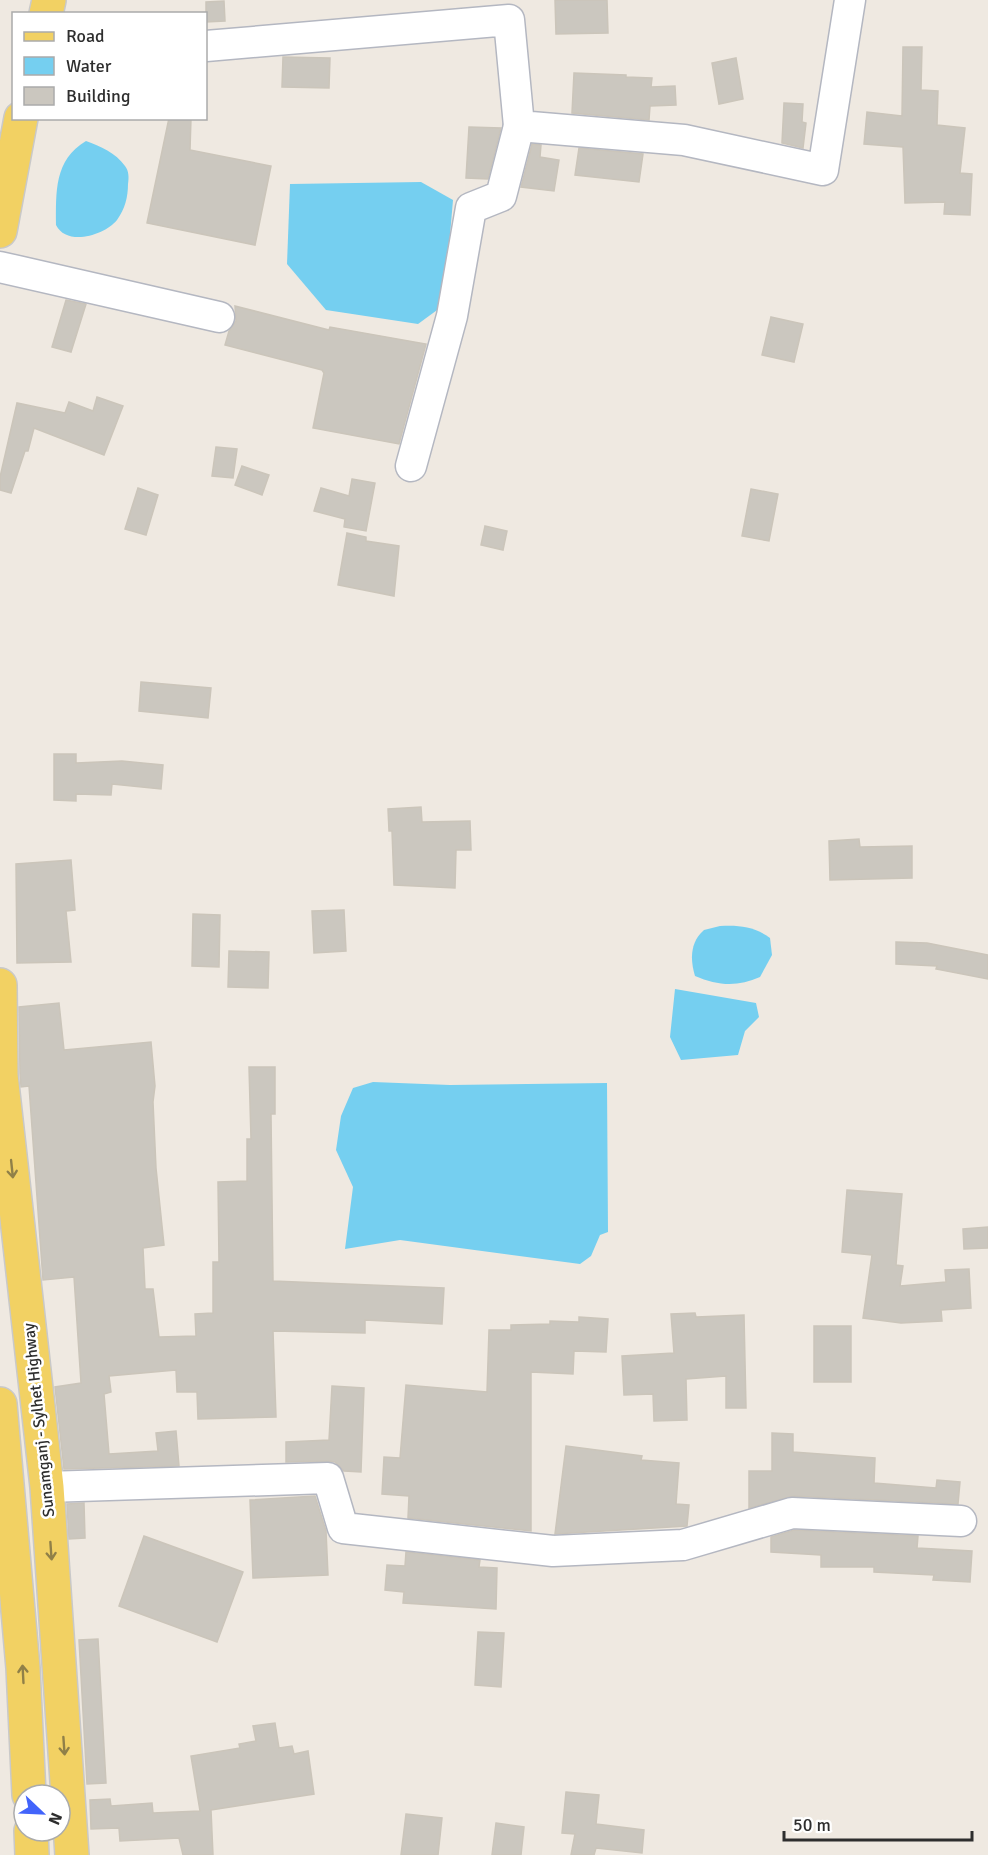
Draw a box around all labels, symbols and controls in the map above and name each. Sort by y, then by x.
legend [12,12,207,120]
text: Road [66,25,105,47]
text: Water [66,55,112,77]
text: Building [66,85,130,107]
one-way arrow [7,1159,18,1179]
street label: Sunamganj - Sylhet Highway [19,1321,59,1518]
one-way arrow [46,1541,57,1561]
one-way arrow [17,1664,28,1684]
one-way arrow [59,1735,70,1755]
north arrow [12,1783,72,1843]
scale bar [784,1804,972,1842]
text: N [44,1809,66,1828]
text: 50 m [793,1814,831,1836]

